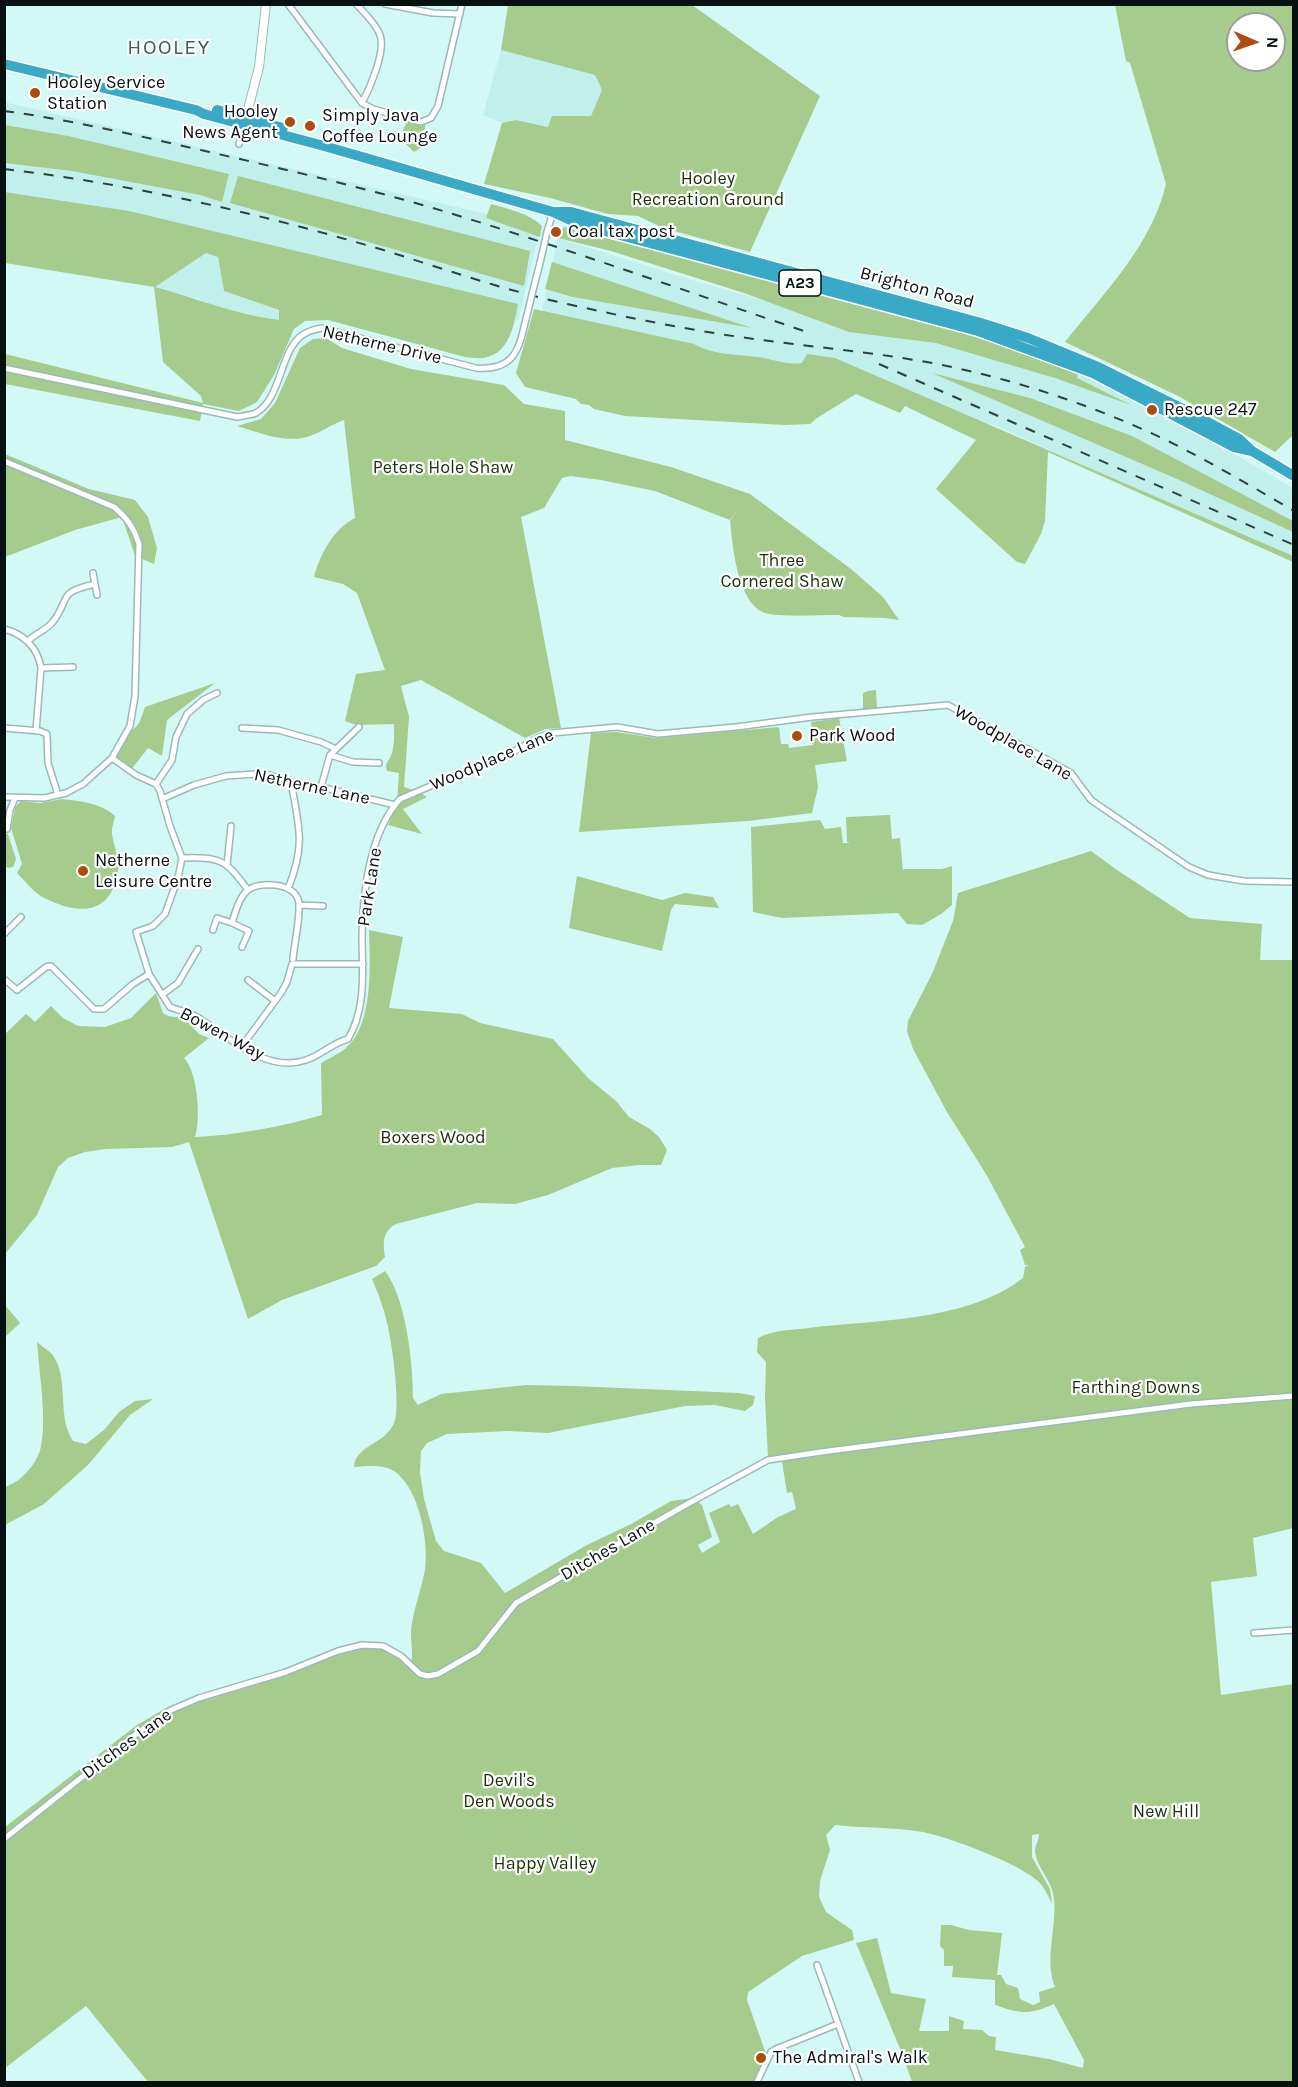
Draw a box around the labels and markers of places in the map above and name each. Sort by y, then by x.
place label: Hooley Service Station [47,72,165,115]
marker: Hooley Service Station [28,86,42,100]
place label: Hooley News Agent [182,101,278,144]
place label: Simply Java Coffee Lounge [322,105,437,148]
marker: Hooley News Agent [283,115,297,129]
marker: Simply Java Coffee Lounge [303,119,317,133]
place label: Coal tax post [568,221,675,243]
marker: Coal tax post [549,225,563,239]
place label: Rescue 247 [1164,399,1256,421]
marker: Rescue 247 [1145,403,1159,417]
place label: Park Wood [809,725,896,747]
marker: Park Wood [790,729,804,743]
place label: Netherne Leisure Centre [95,850,212,892]
marker: Netherne Leisure Centre [76,864,90,878]
place label: The Admiral's Walk [773,2047,928,2069]
marker: The Admiral's Walk [754,2051,768,2065]

